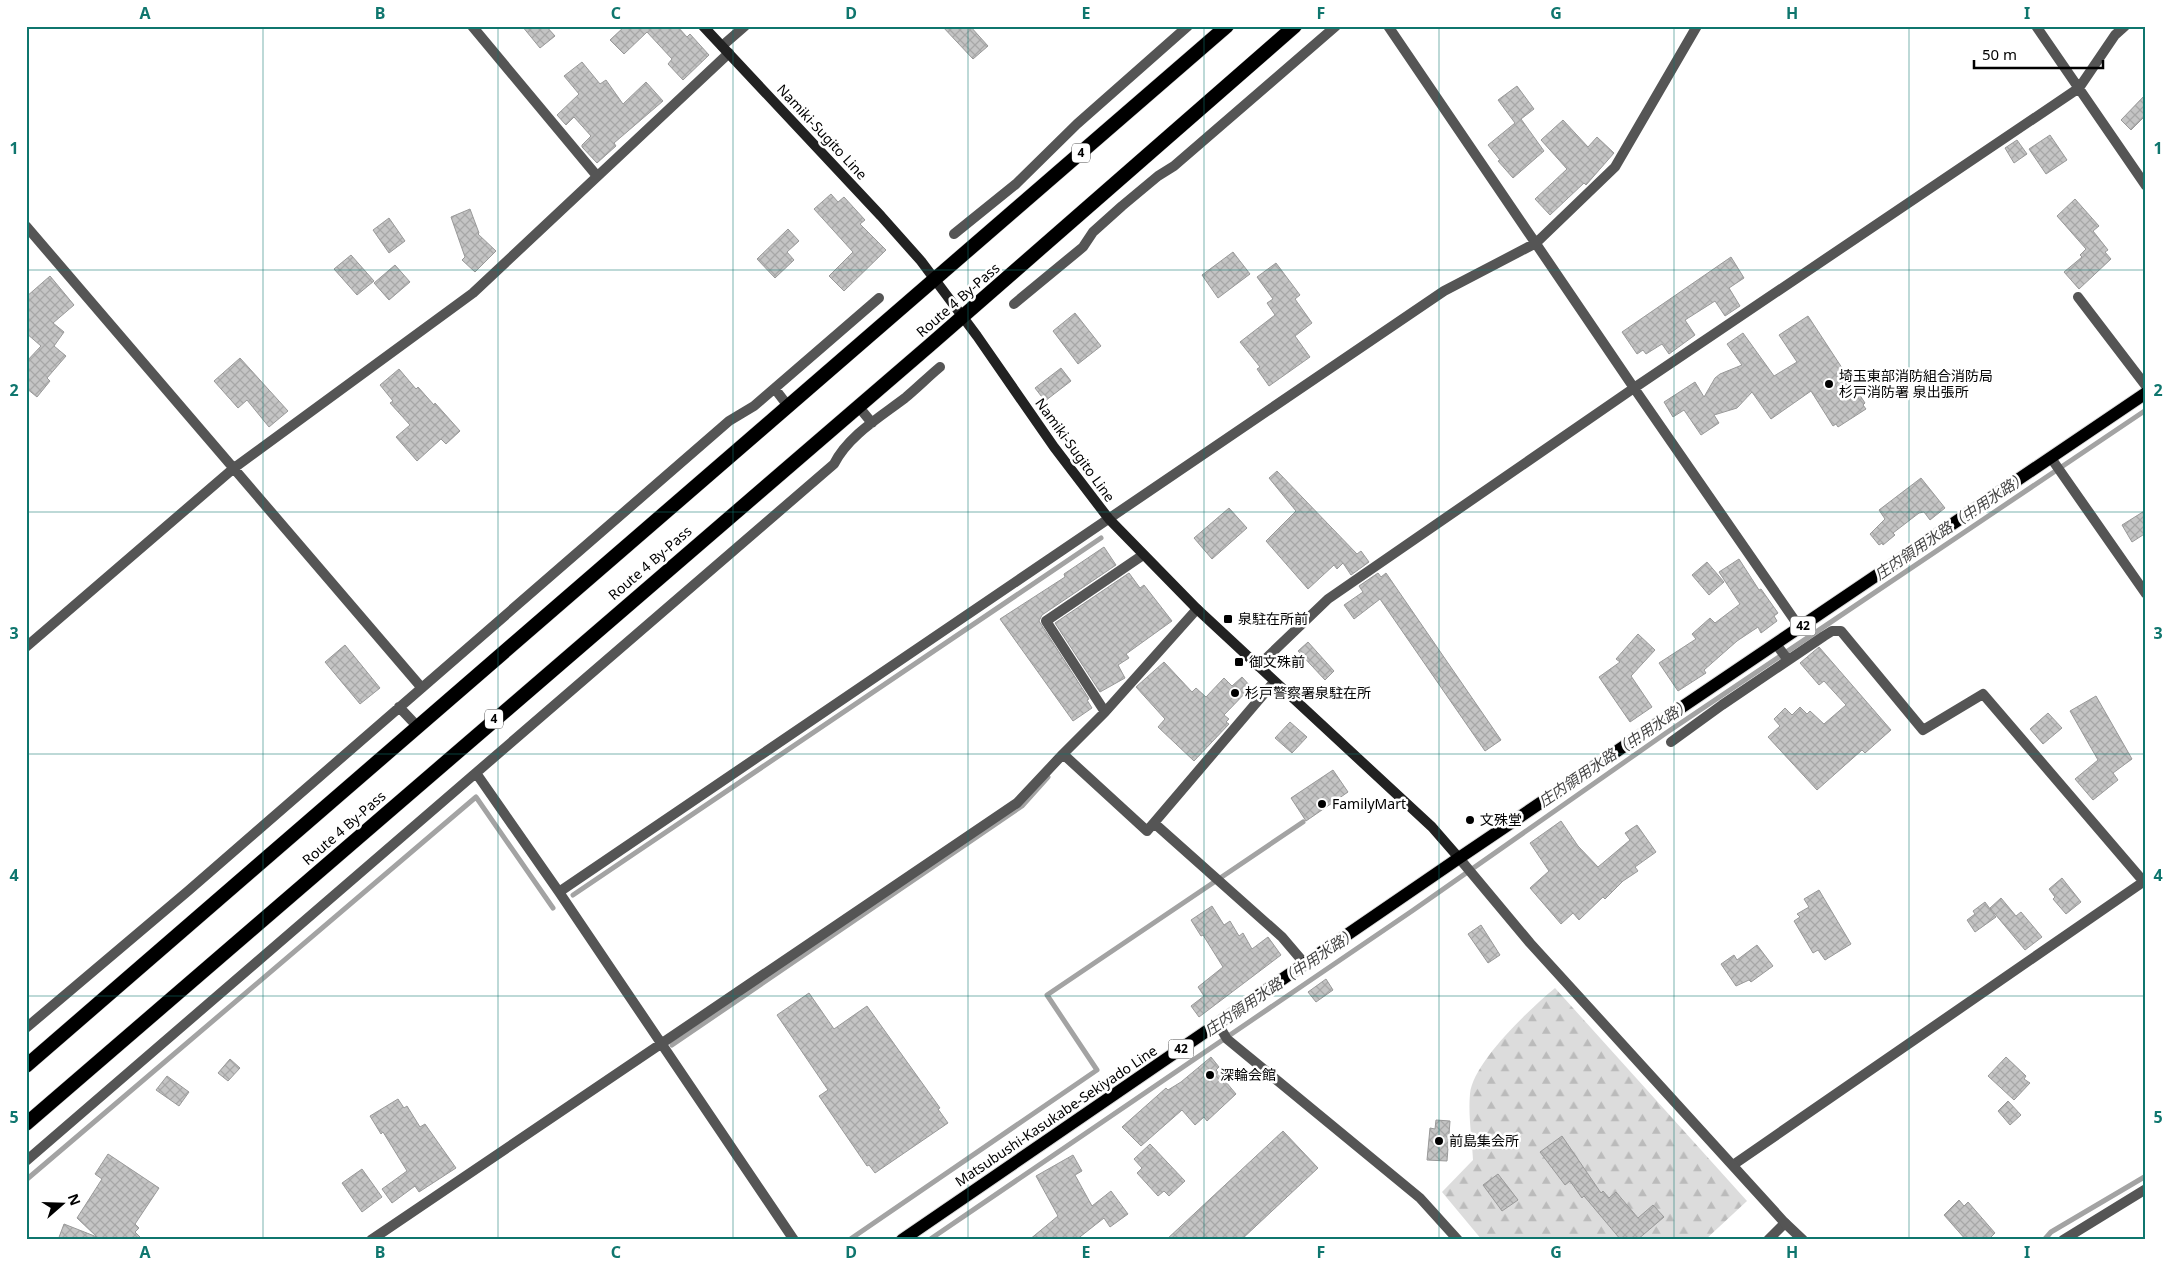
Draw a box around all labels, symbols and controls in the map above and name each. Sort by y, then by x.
text: A [139,2,151,24]
text: B [375,2,385,24]
text: C [611,2,621,24]
text: D [845,2,857,24]
text: E [1082,2,1091,24]
text: F [1317,2,1325,24]
text: G [1550,2,1562,24]
text: H [1786,2,1798,24]
text: I [2024,2,2030,24]
scale bar [1974,38,2103,70]
text: 50 m [1982,44,2017,64]
street label: Namiki-Sugito Line [773,80,872,184]
text: 1 [9,137,19,159]
text: 1 [2153,137,2163,159]
road number: 4 [1072,144,1090,162]
street label: Route 4 By-Pass [912,258,1004,341]
place label: 埼玉東部消防組合消防局 杉戸消防署 泉出張所 [1839,366,1993,401]
marker: 埼玉東部消防組合消防局 杉戸消防署 泉出張所 [1823,378,1835,390]
text: 2 [9,379,19,401]
text: 2 [2153,379,2163,401]
street label: Namiki-Sugito Line [1031,394,1120,506]
water label: 庄内領用水路（中用水路） [1870,467,2031,584]
street label: Route 4 By-Pass [604,521,696,604]
place label: 泉駐在所前 [1238,609,1308,628]
marker: 泉駐在所前 [1222,613,1234,625]
road number: 42 [1790,616,1816,636]
text: 3 [9,622,19,644]
text: 3 [2153,622,2163,644]
place label: 御文殊前 [1249,652,1305,671]
marker: 御文殊前 [1233,656,1245,668]
place label: 杉戸警察署泉駐在所 [1245,683,1371,702]
marker: 杉戸警察署泉駐在所 [1229,687,1241,699]
water label: 庄内領用水路（中用水路） [1534,694,1695,811]
road number: 4 [485,710,503,729]
street label: Route 4 By-Pass [298,786,390,869]
place label: FamilyMart [1332,794,1406,813]
marker: FamilyMart [1316,798,1328,810]
place label: 文殊堂 [1480,810,1522,829]
marker: 文殊堂 [1464,814,1476,826]
text: 4 [9,864,19,886]
text: 4 [2153,864,2163,886]
water label: 庄内領用水路（中用水路） [1200,923,1361,1040]
road number: 42 [1168,1040,1194,1058]
street label: Matsubushi-Kasukabe-Sekiyado Line [951,1041,1161,1191]
place label: 深輪会館 [1220,1065,1276,1084]
marker: 深輪会館 [1204,1069,1216,1081]
text: 5 [9,1106,19,1128]
text: 5 [2153,1106,2163,1128]
place label: 前島集会所 [1449,1131,1519,1150]
marker: 前島集会所 [1433,1135,1445,1147]
north arrow [38,1178,88,1228]
text: N [64,1191,86,1208]
text: A [139,1241,151,1263]
text: B [375,1241,385,1263]
text: C [611,1241,621,1263]
text: D [845,1241,857,1263]
text: E [1082,1241,1091,1263]
text: F [1317,1241,1325,1263]
text: G [1550,1241,1562,1263]
text: H [1786,1241,1798,1263]
text: I [2024,1241,2030,1263]

